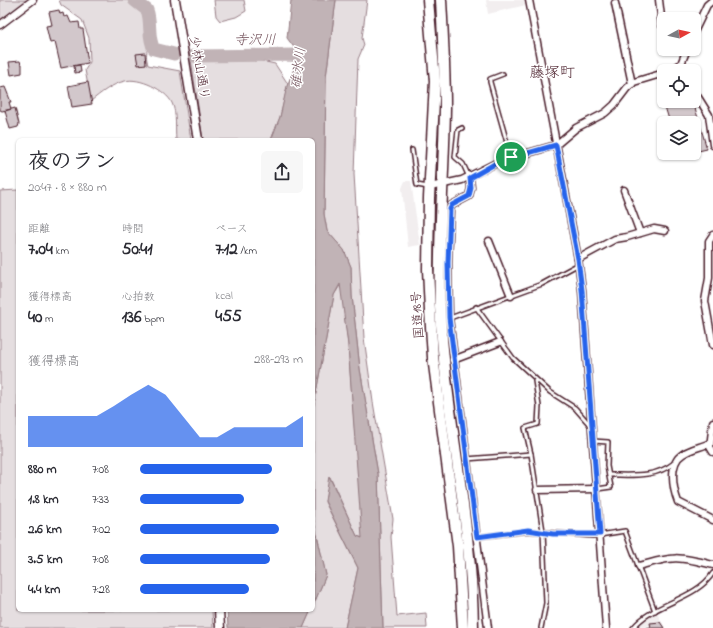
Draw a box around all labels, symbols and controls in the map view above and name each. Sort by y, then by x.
north arrow [657,12,701,56]
map controls [657,12,701,160]
water label: 寺沢川 [234,30,276,51]
street label: 少林山通り [184,34,214,102]
water label: 碓氷川 [286,46,312,90]
district label: 藤塚町 [529,62,575,84]
button: locate [657,64,701,108]
button: layers [657,116,701,160]
pin [494,140,528,174]
icon: arrive [500,146,522,168]
text: 夜のラン [28,147,116,179]
button: share [261,151,303,193]
text: 20:47 · 8 × 880 m [28,178,107,197]
text: 距離 [28,221,50,237]
text: 時間 [122,221,144,237]
text: ペース [215,221,248,237]
text: 7.04 [28,237,53,262]
text: 50:41 [122,237,153,262]
text: 7:12 [215,237,238,262]
text: km [53,243,69,259]
text: /km [238,243,257,259]
text: kcal [215,288,233,304]
text: 獲得標高 [28,289,72,305]
text: 心拍数 [122,289,155,305]
street label: 国道18号 [407,290,429,340]
text: 455 [215,304,242,329]
text: 40 [28,305,42,330]
text: 136 [122,305,142,330]
text: m [42,311,54,327]
text: bpm [142,311,165,327]
text: 288–293 m [254,350,303,369]
text: 獲得標高 [28,352,80,371]
text: 880 m [28,460,57,479]
text: 7:08 [92,460,109,479]
text: 1.8 km [28,490,59,509]
text: 7:33 [92,490,109,509]
text: 2.6 km [28,520,62,539]
text: 7:02 [92,520,111,539]
text: 3.5 km [28,550,63,569]
text: 7:08 [92,550,109,569]
text: 4.4 km [28,580,60,599]
text: 7:28 [92,580,110,599]

